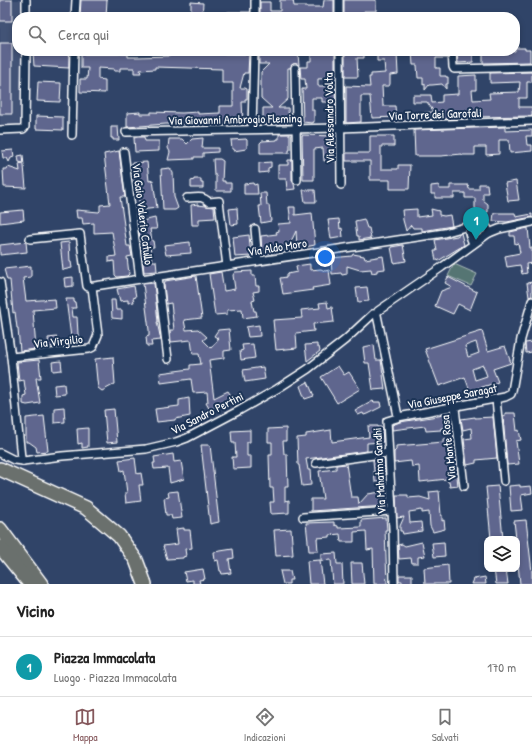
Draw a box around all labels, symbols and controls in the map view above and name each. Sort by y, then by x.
search box [12,12,520,56]
icon: search [26,23,48,45]
text: Cerca qui [58,24,109,45]
street label: Via Alessandro Volta [320,72,338,163]
street label: Via Torre dei Garofali [388,104,482,124]
street label: Via Giovanni Ambrogio Fleming [168,109,302,129]
street label: Via Gaio Valerio Catullo [128,162,158,266]
pin: 1 [463,207,489,240]
street label: Via Aldo Moro [246,234,308,260]
your location [315,247,335,267]
street label: Via Virgilio [32,330,84,352]
street label: Via Giuseppe Saragat [406,379,499,413]
street label: Via Sandro Pertini [168,387,246,439]
street label: Via Monte Rosa [436,414,460,481]
street label: Via Mahatma Gandhi [368,427,390,515]
map controls [484,536,520,572]
button: layers [484,536,520,572]
text: Vicino [16,599,54,622]
text: Piazza Immacolata [54,647,155,668]
text: 1 [27,658,31,676]
text: 170 m [487,658,516,676]
text: Luogo · Piazza Immacolata [54,668,177,686]
tab: Mappa [73,706,98,744]
tab: Indicazioni [244,706,286,744]
tab: Salvati [432,706,459,744]

